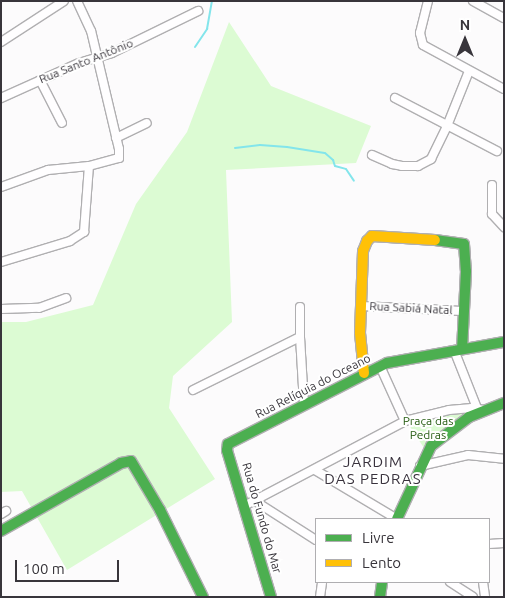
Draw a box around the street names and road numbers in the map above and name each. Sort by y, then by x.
street label: Rua Santo Antônio [37,36,135,86]
street label: Rua Sabiá Natal [369,299,453,317]
street label: Rua Relíquia do Oceano [253,351,373,421]
street label: Rua do Fundo do Mar [239,461,285,575]

